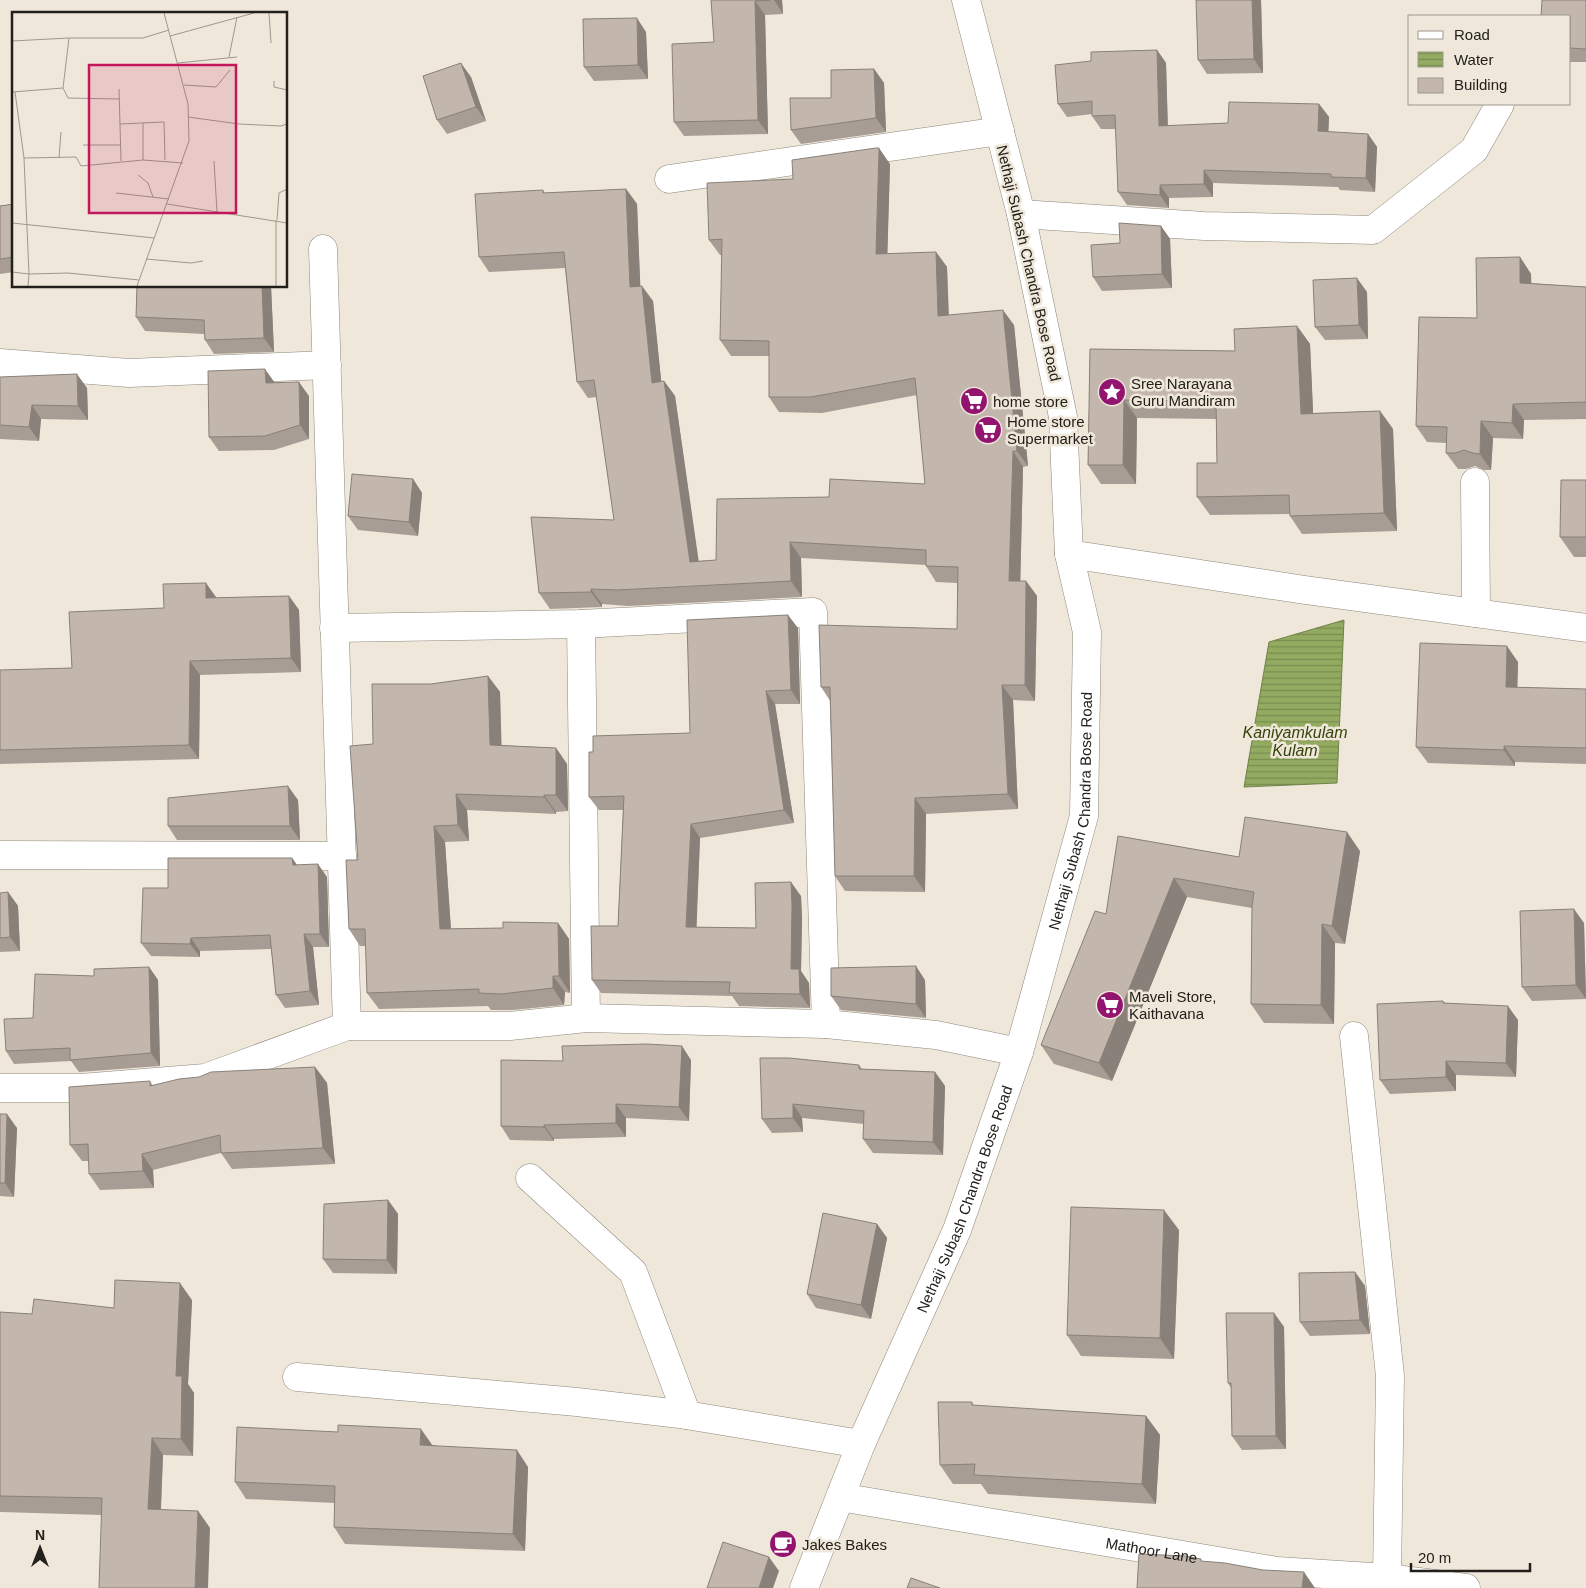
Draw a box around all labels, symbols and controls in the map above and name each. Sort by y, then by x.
inset map [12,12,288,288]
legend [1408,15,1571,105]
text: Road [1454,26,1490,43]
text: Water [1454,51,1493,68]
text: Building [1454,76,1507,93]
street label: Nethaji Subash Chandra Bose Road [994,143,1064,383]
place label: Sree Narayana Guru Mandiram [1131,375,1235,409]
place icon: Sree Narayana Guru Mandiram [1097,377,1127,407]
supermarket icon: home store [959,386,989,416]
place label: home store [993,393,1068,410]
place label: Home store Supermarket [1007,413,1094,447]
supermarket icon: Home store Supermarket [973,415,1003,445]
street label: Nethaji Subash Chandra Bose Road [1045,692,1095,932]
water label: Kaniyamkulam Kulam [1243,724,1347,759]
place label: Maveli Store, Kaithavana [1129,988,1217,1022]
supermarket icon: Maveli Store, Kaithavana [1095,990,1125,1020]
street label: Nethaji Subash Chandra Bose Road [913,1083,1015,1315]
north arrow [15,1523,65,1573]
text: N [35,1527,45,1543]
cafe icon: Jakes Bakes [768,1529,798,1559]
street label: Mathoor Lane [1104,1534,1199,1566]
place label: Jakes Bakes [802,1536,887,1553]
scale bar [1411,1540,1530,1572]
text: 20 m [1418,1549,1451,1566]

